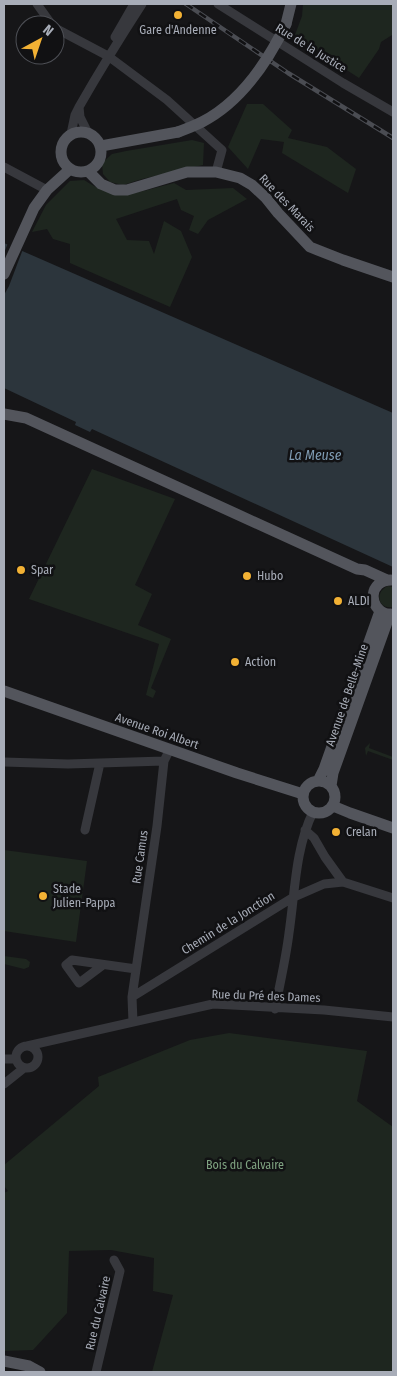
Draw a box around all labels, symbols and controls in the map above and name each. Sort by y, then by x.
marker: Gare d'Andenne [172,9,184,21]
north arrow [15,15,65,65]
text: N [39,21,57,40]
street label: Rue de la Justice [273,21,349,75]
place label: Gare d'Andenne [139,23,217,37]
street label: Rue des Marais [256,171,318,235]
water label: La Meuse [289,447,342,464]
place label: Spar [31,563,54,577]
marker: Spar [15,564,27,576]
place label: Hubo [257,569,283,583]
marker: Hubo [241,570,253,582]
place label: ALDI [348,594,370,608]
marker: ALDI [332,595,344,607]
street label: Avenue de Belle-Mine [323,642,371,748]
place label: Action [245,655,276,669]
marker: Action [229,656,241,668]
street label: Avenue Roi Albert [113,710,201,752]
place label: Crelan [346,825,377,839]
marker: Crelan [330,826,342,838]
street label: Rue Camus [129,829,151,885]
place label: Stade Julien-Pappa [53,882,116,910]
street label: Chemin de la Jonction [179,889,277,957]
marker: Stade Julien-Pappa [37,890,49,902]
street label: Rue du Pré des Dames [211,987,321,1005]
park label: Bois du Calvaire [206,1158,284,1172]
street label: Rue du Calvaire [83,1274,113,1351]

